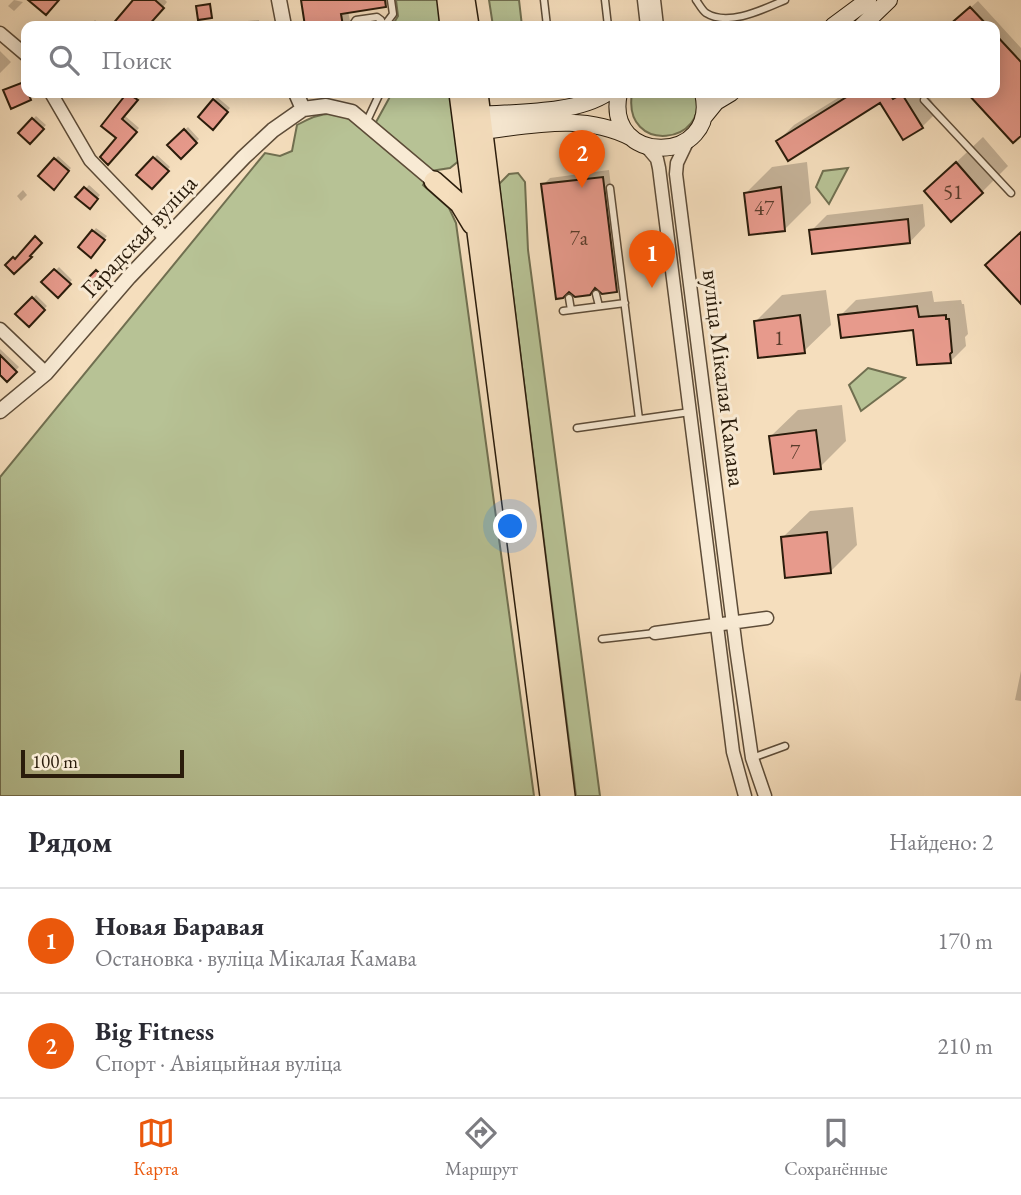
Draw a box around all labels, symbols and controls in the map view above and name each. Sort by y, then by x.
search box [21,21,1000,98]
icon: search [45,41,83,79]
text: Поиск [101,43,172,77]
pin: 2 [559,130,605,188]
street label: Гарадская вуліца [74,168,204,303]
house number: 51 [943,178,963,205]
house number: 47 [754,194,775,221]
house number: 7а [570,224,589,251]
pin: 1 [629,230,675,288]
street label: вуліца Мікалая Камава [696,268,753,489]
house number: 1 [774,324,784,351]
house number: 7 [790,438,801,465]
your location [493,509,527,543]
scale bar [21,747,184,779]
text: 100 m [32,749,78,774]
text: Рядом [28,822,112,861]
text: Найдено: 2 [889,827,993,857]
text: Новая Баравая [95,909,264,943]
text: 1 [45,926,57,956]
text: 170 m [937,926,993,956]
text: Остановка · вуліца Мікалая Камава [95,943,417,973]
text: Big Fitness [95,1014,214,1048]
text: 2 [45,1031,57,1061]
text: 210 m [937,1031,993,1061]
text: Спорт · Авіяцыйная вуліца [95,1048,342,1078]
tab: Карта [133,1114,179,1181]
tab: Маршрут [445,1114,518,1181]
tab: Сохранённые [784,1114,888,1181]

